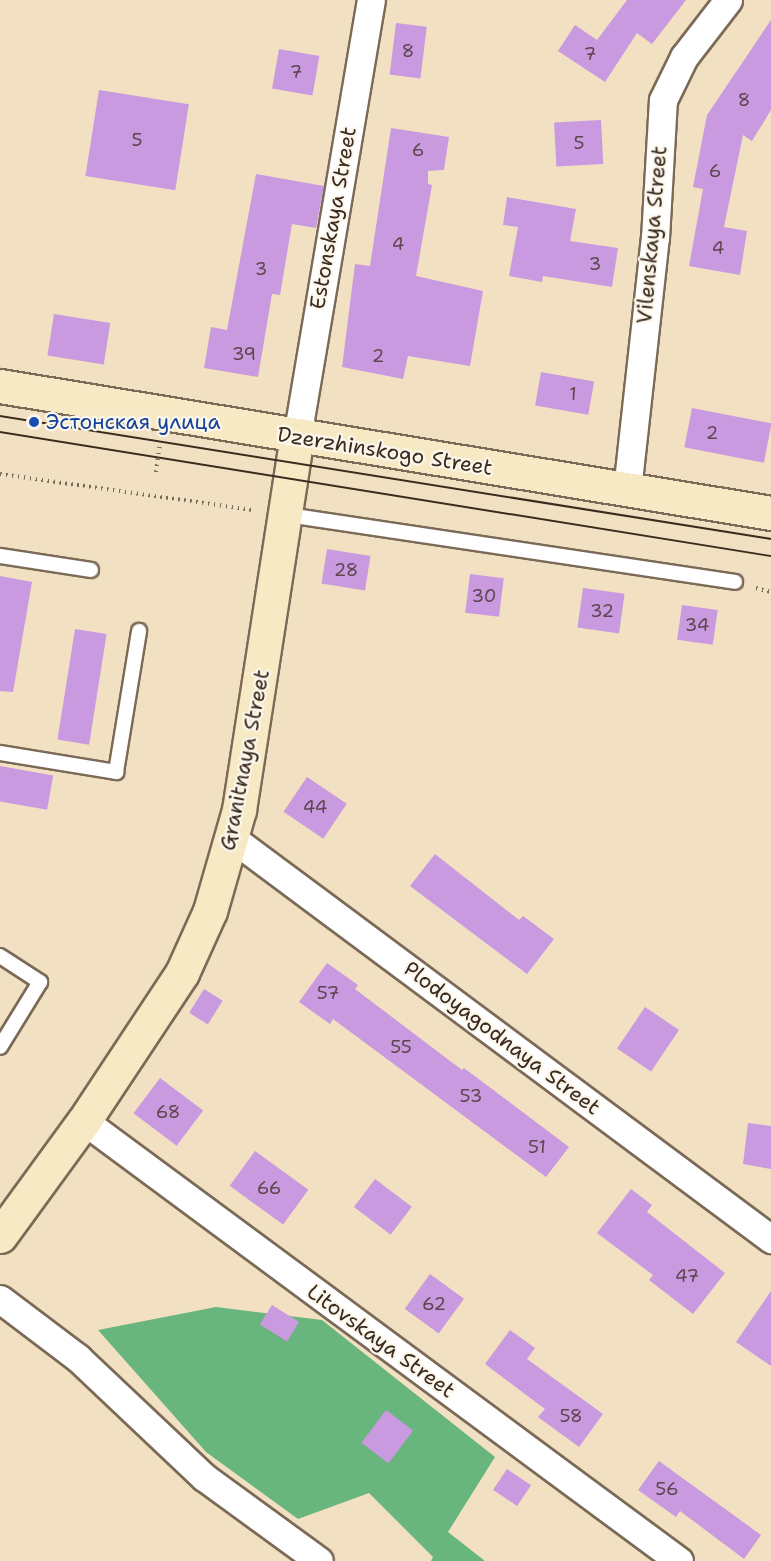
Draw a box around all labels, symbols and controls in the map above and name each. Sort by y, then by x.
house number: 8 [402,40,414,62]
house number: 7 [584,43,596,65]
house number: 7 [290,61,302,83]
house number: 8 [738,89,750,111]
street label: Estonskaya Street [305,125,361,311]
house number: 5 [131,129,143,151]
house number: 5 [573,132,585,154]
house number: 6 [412,139,424,161]
street label: Vilenskaya Street [632,145,672,325]
house number: 6 [709,160,721,182]
house number: 4 [392,233,404,255]
house number: 4 [712,237,724,259]
house number: 3 [589,253,601,275]
house number: 3 [255,258,267,280]
house number: 39 [232,343,256,365]
house number: 2 [372,345,384,367]
house number: 1 [569,383,577,405]
place label: Эстонская улица [46,409,221,435]
marker: Эстонская улица [27,415,41,429]
street label: Dzerzhinskogo Street [276,422,494,480]
house number: 2 [706,422,718,444]
house number: 28 [334,559,358,581]
house number: 30 [472,585,496,607]
house number: 32 [590,600,614,622]
house number: 34 [685,614,709,636]
street label: Granitnaya Street [215,667,275,853]
house number: 44 [303,796,327,818]
street label: Plodoyagodnaya Street [399,956,605,1120]
house number: 57 [317,982,339,1004]
house number: 55 [390,1036,412,1058]
house number: 53 [460,1085,482,1107]
house number: 68 [156,1101,180,1123]
house number: 51 [528,1136,546,1158]
house number: 66 [257,1177,281,1199]
house number: 47 [675,1265,699,1287]
street label: Litovskaya Street [302,1279,460,1403]
house number: 62 [422,1293,446,1315]
house number: 58 [559,1405,583,1427]
house number: 56 [655,1478,679,1500]

